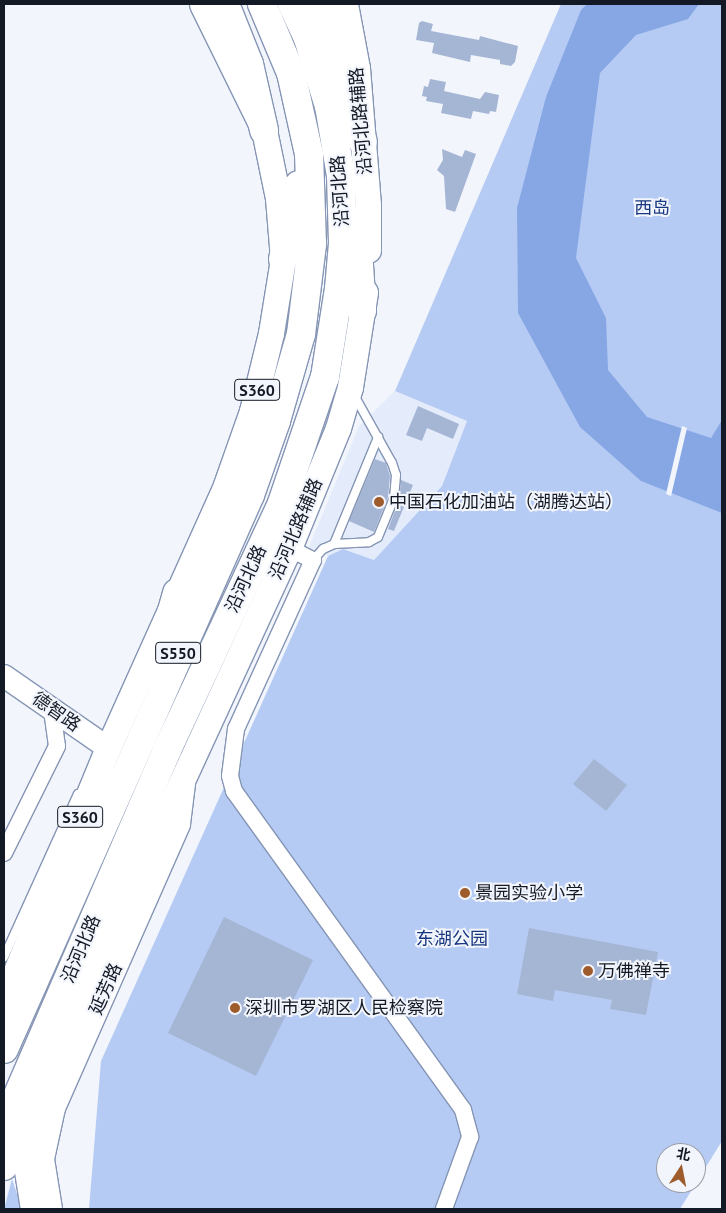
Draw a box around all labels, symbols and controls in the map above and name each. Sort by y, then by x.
street label: 沿河北路辅路 [346,66,376,176]
street label: 沿河北路 [327,154,353,228]
park label: 西岛 [634,197,670,219]
road number: S360 [233,376,281,404]
street label: 沿河北路辅路 [265,475,327,583]
place label: 中国石化加油站（湖腾达站） [389,491,623,513]
marker: 中国石化加油站（湖腾达站） [373,496,385,508]
street label: 沿河北路 [221,542,271,616]
road number: S550 [154,640,202,666]
street label: 德智路 [28,688,84,736]
road number: S360 [56,804,104,830]
place label: 景园实验小学 [475,882,583,904]
marker: 景园实验小学 [459,887,471,899]
street label: 沿河北路 [57,912,105,986]
park label: 东湖公园 [416,928,488,950]
street label: 延芳路 [85,960,127,1018]
place label: 万佛禅寺 [598,960,670,982]
marker: 万佛禅寺 [582,965,594,977]
place label: 深圳市罗湖区人民检察院 [245,997,443,1019]
marker: 深圳市罗湖区人民检察院 [229,1002,241,1014]
north arrow [656,1143,706,1193]
text: 北 [675,1144,692,1164]

